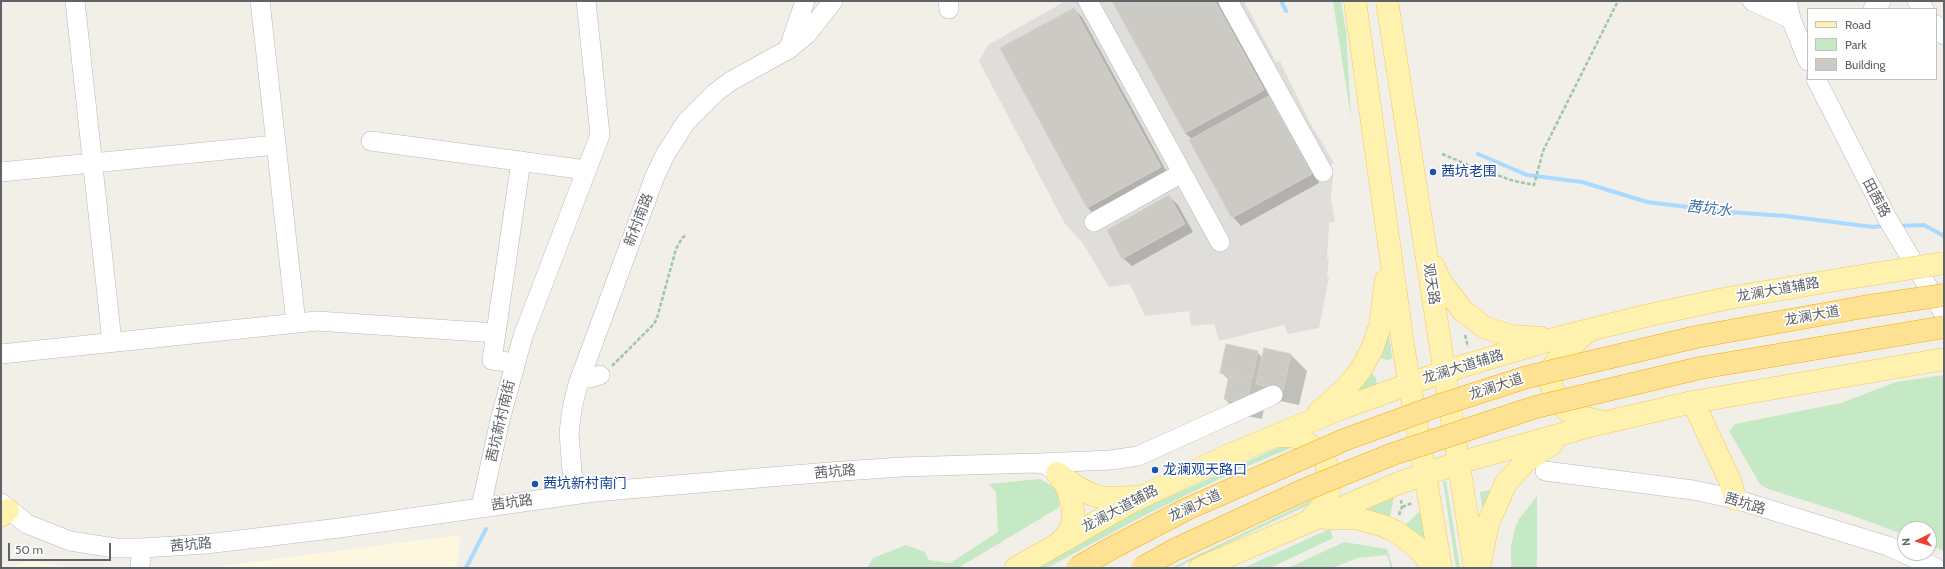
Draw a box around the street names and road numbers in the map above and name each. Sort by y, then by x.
street label: 田茜路 [1859,176,1893,220]
street label: 新村南路 [621,191,657,249]
street label: 观天路 [1419,262,1443,306]
street label: 龙澜大道辅路 [1735,274,1821,306]
street label: 龙澜大道 [1783,303,1841,329]
street label: 龙澜大道辅路 [1420,347,1506,387]
street label: 龙澜大道 [1467,370,1525,404]
street label: 茜坑新村南街 [483,378,519,464]
street label: 茜坑路 [813,462,857,482]
street label: 龙澜大道辅路 [1079,482,1161,536]
street label: 龙澜大道 [1166,487,1224,525]
street label: 茜坑路 [1722,490,1768,518]
street label: 茜坑路 [490,492,534,514]
street label: 茜坑路 [169,535,213,555]

